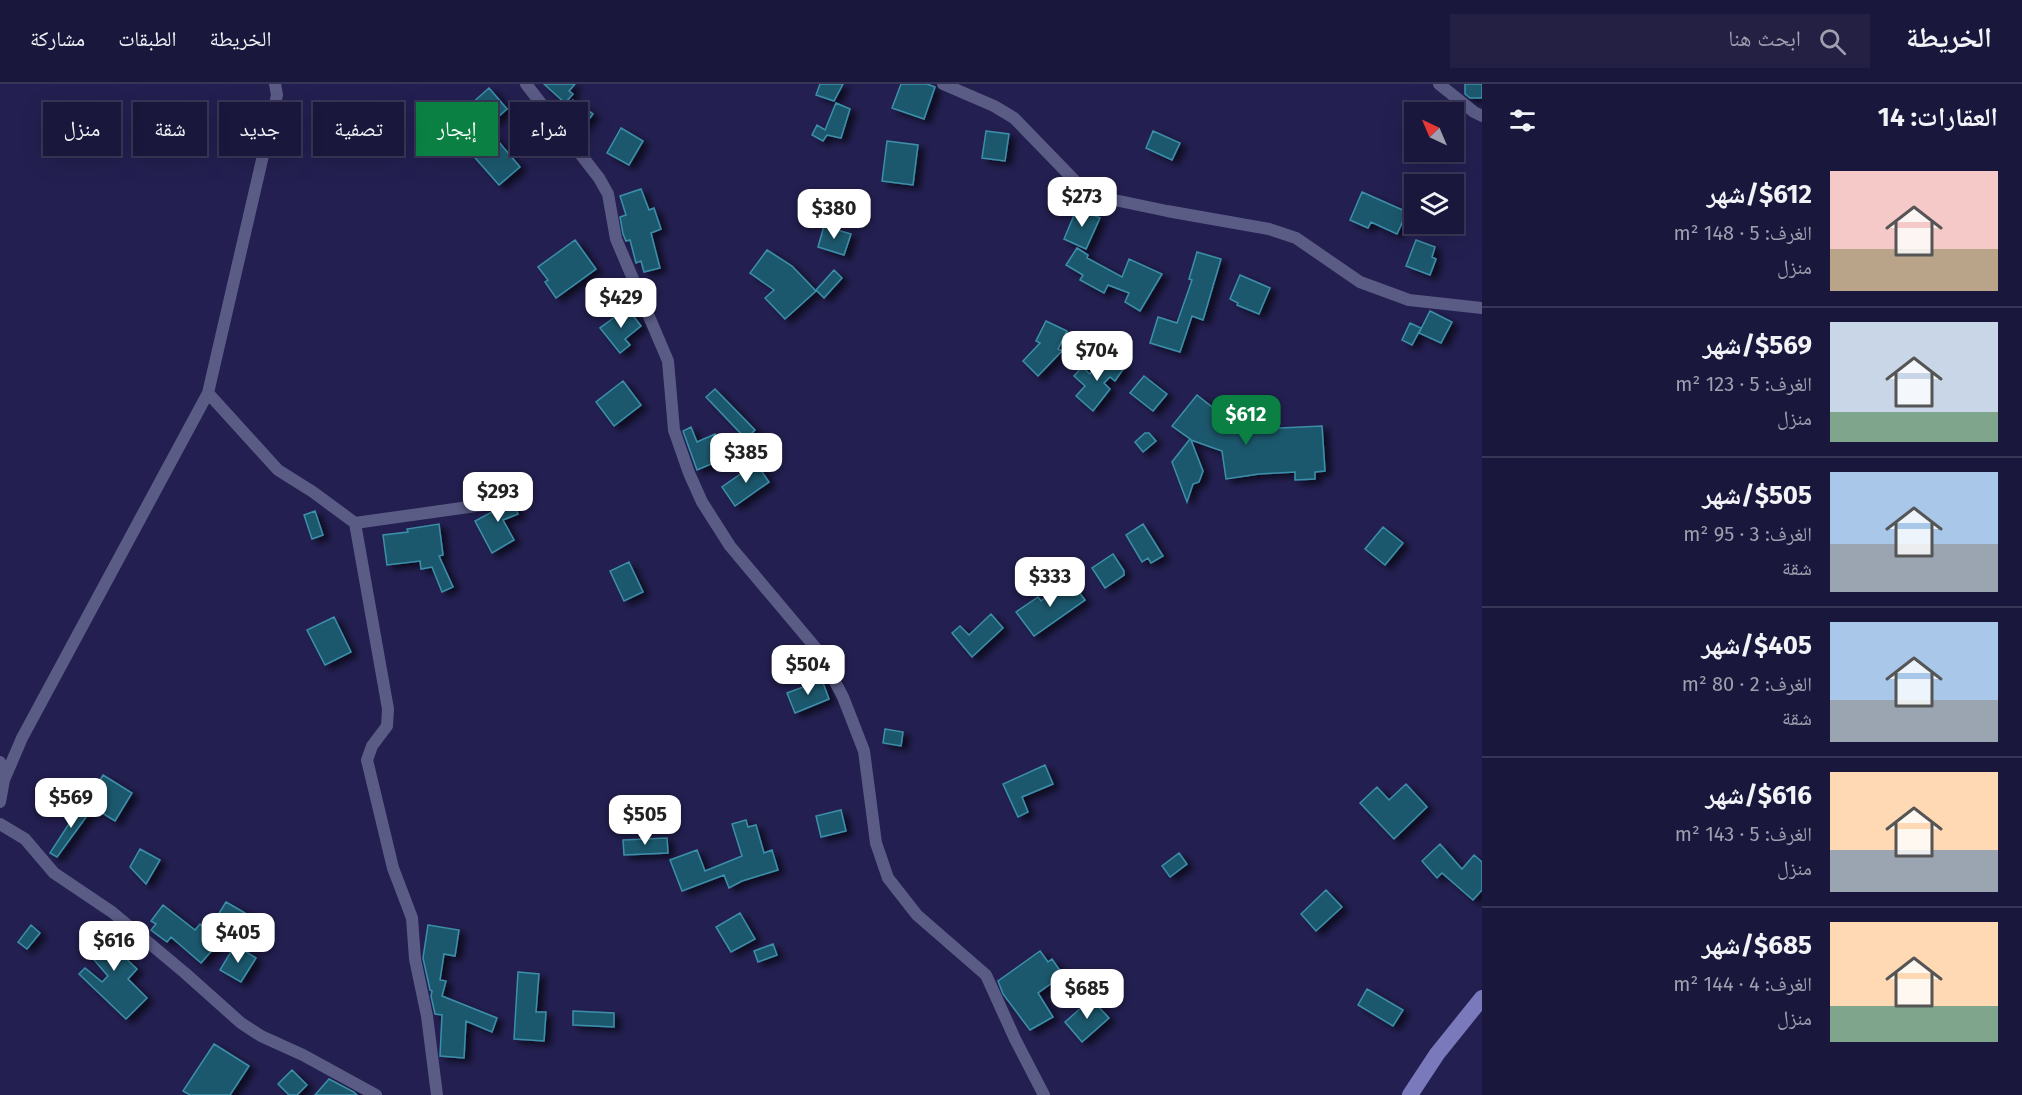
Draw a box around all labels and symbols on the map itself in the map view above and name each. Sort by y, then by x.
north arrow [1404,102,1464,162]
pin: $273 [1046,177,1118,228]
pin: $380 [798,189,870,240]
pin: $429 [585,278,657,329]
pin: $704 [1061,331,1133,382]
pin: $612 [1210,395,1282,446]
pin: $385 [710,433,782,484]
pin: $293 [462,472,534,523]
pin: $333 [1014,557,1086,608]
pin: $504 [772,645,844,696]
pin: $569 [35,778,107,829]
pin: $505 [609,795,681,846]
pin: $405 [202,913,274,964]
pin: $616 [78,921,150,972]
pin: $685 [1051,969,1123,1020]

